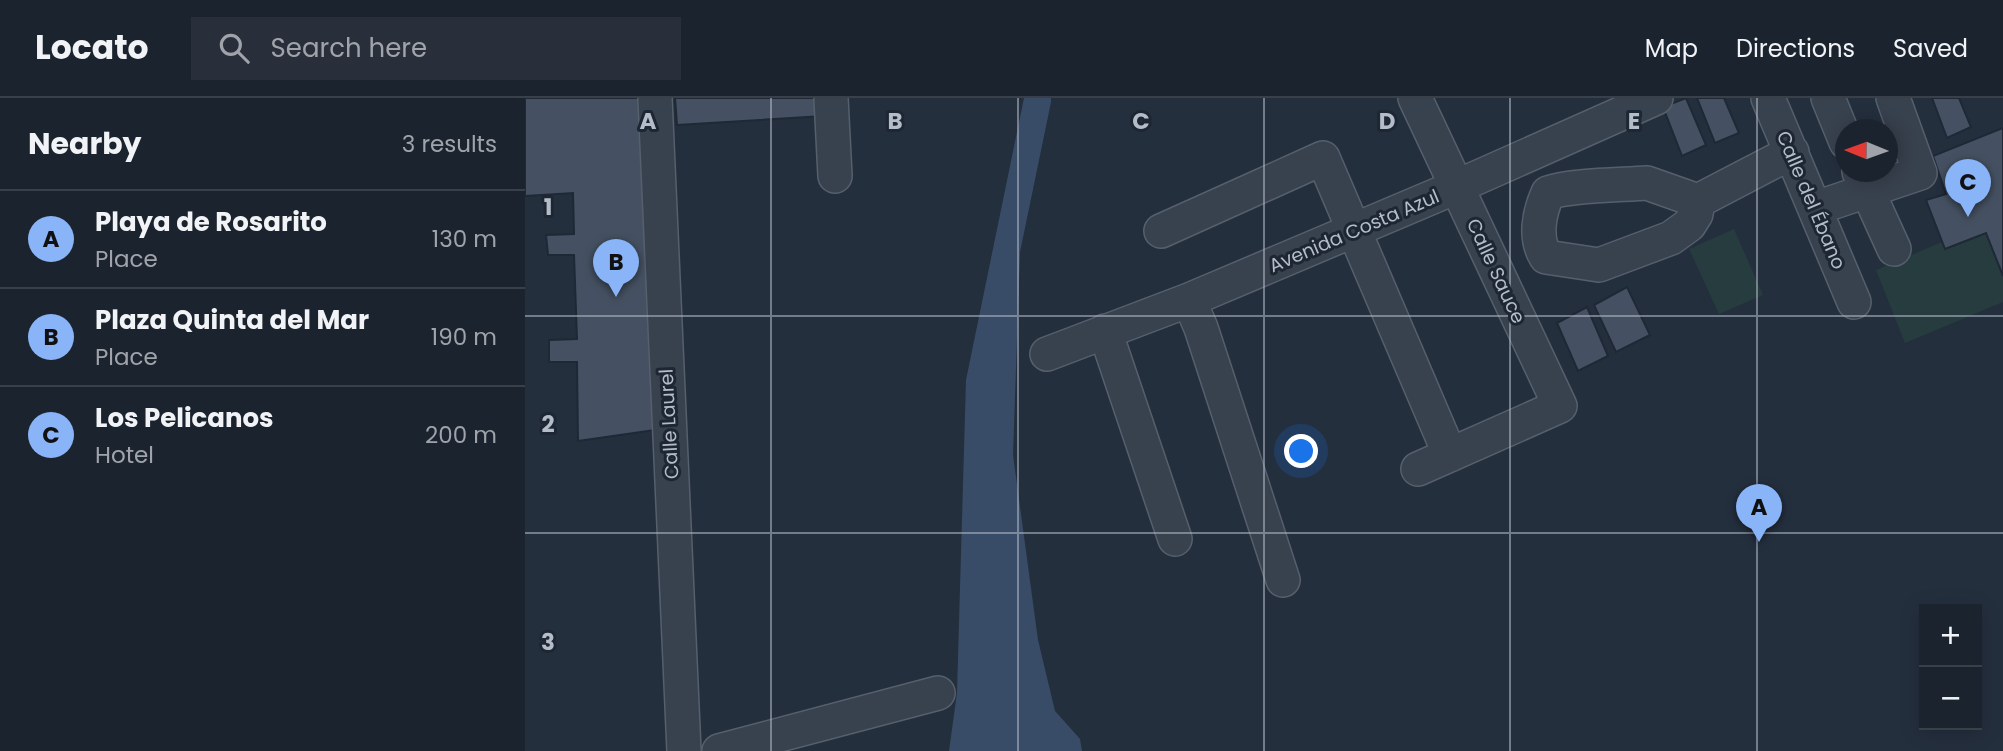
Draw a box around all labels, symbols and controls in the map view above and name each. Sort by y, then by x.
search box [191,17,681,80]
text: Locato [35,24,149,71]
icon: search [215,29,253,67]
text: Search here [271,30,427,66]
text: Map [1645,32,1698,65]
text: Directions [1736,32,1855,65]
text: Saved [1893,32,1968,65]
text: A [640,105,657,137]
text: B [887,105,903,137]
text: C [1132,105,1150,137]
text: D [1379,105,1395,137]
text: E [1628,105,1640,137]
north arrow [1835,119,1898,182]
text: Nearby [28,122,142,165]
street label: Calle del Ébano [1770,127,1852,273]
text: 3 results [402,128,497,160]
pin: C [1945,159,1991,217]
street label: Avenida Costa Azul [1265,183,1443,279]
text: 1 [544,191,552,223]
text: Playa de Rosarito [95,204,327,240]
street label: Calle Sauce [1460,214,1532,328]
text: A [43,223,59,255]
text: 130 m [432,223,497,255]
pin: B [593,239,639,297]
text: Place [95,243,158,275]
text: Plaza Quinta del Mar [95,302,369,338]
text: B [43,321,59,353]
text: 190 m [431,321,497,353]
text: Place [95,341,158,373]
street label: Calle Laurel [653,368,685,480]
text: Los Pelicanos [95,400,274,436]
text: 2 [541,408,555,440]
text: C [42,419,60,451]
text: 200 m [425,419,497,451]
your location [1284,434,1318,468]
text: Hotel [95,439,154,471]
pin: A [1736,484,1782,542]
map controls [1919,604,1982,730]
button: + [1919,604,1982,667]
text: 3 [541,626,555,658]
button: − [1919,667,1982,730]

